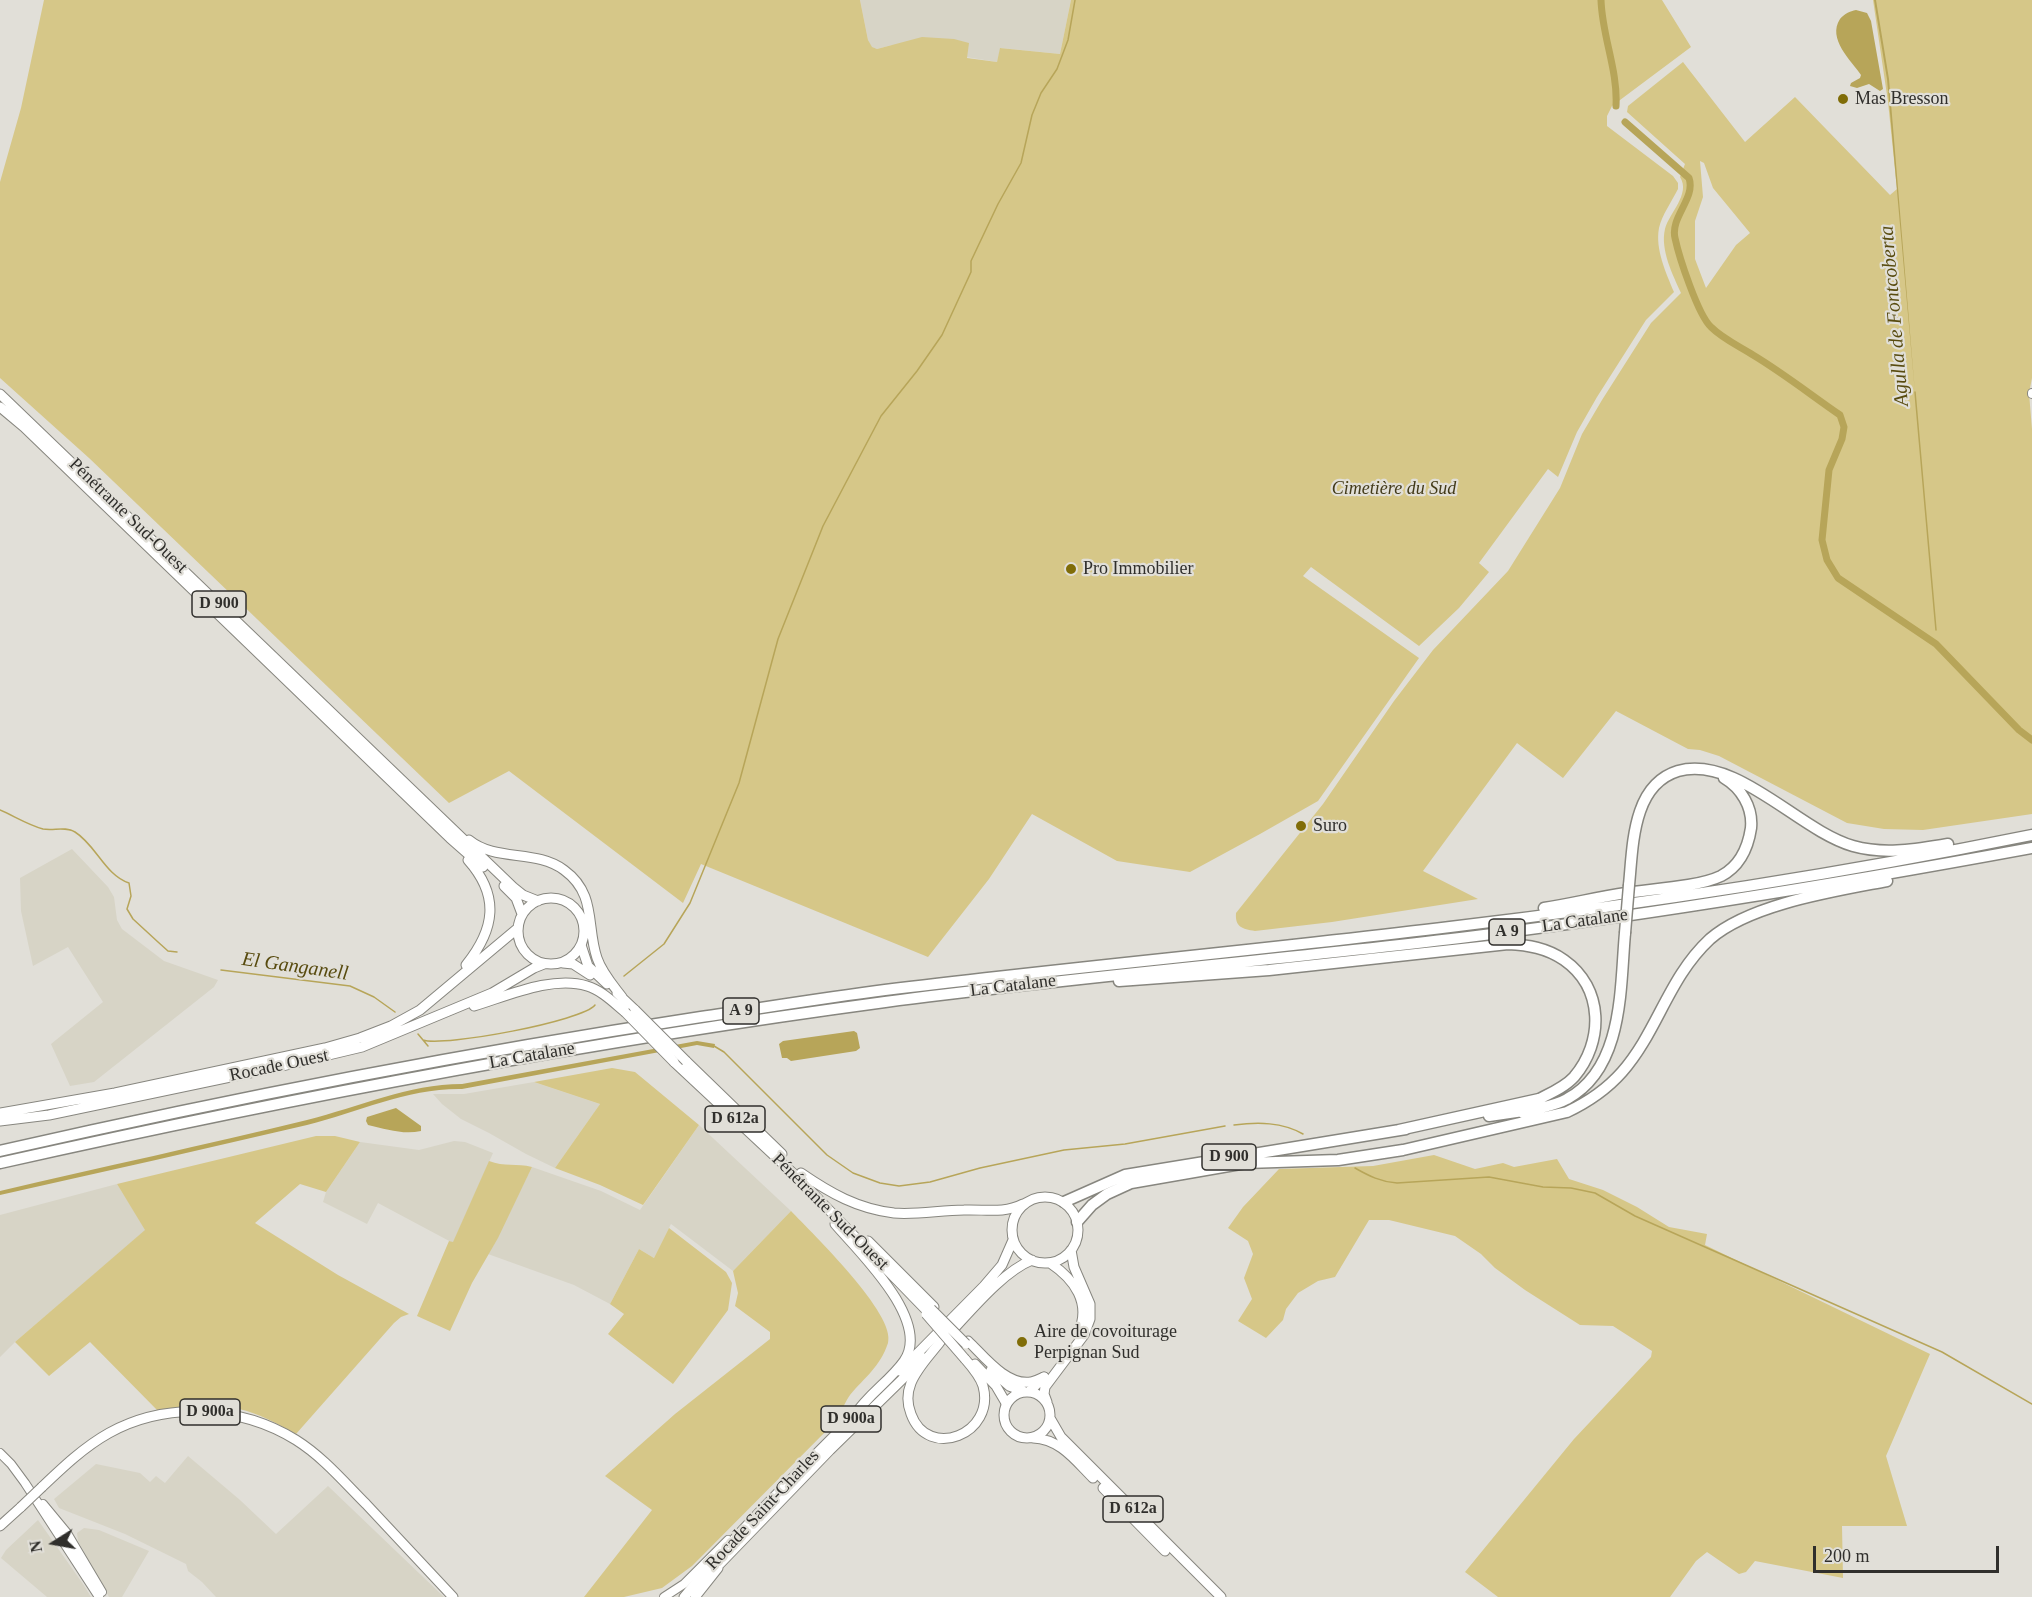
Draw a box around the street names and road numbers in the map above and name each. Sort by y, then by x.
street label: Pénétrante Sud-Ouest [64,454,192,578]
road number: D 900 [192,591,246,617]
street label: La Catalane [1541,904,1629,938]
road number: A 9 [1489,919,1525,945]
street label: La Catalane [969,970,1057,1002]
road number: A 9 [723,998,759,1024]
street label: La Catalane [488,1038,576,1074]
street label: Rocade Ouest [228,1045,330,1087]
road number: D 612a [705,1106,765,1132]
road number: D 900 [1202,1144,1256,1170]
street label: Pénétrante Sud-Ouest [767,1149,893,1275]
road number: D 900a [180,1399,240,1425]
road number: D 900a [821,1406,881,1432]
street label: Rocade Saint-Charles [702,1445,824,1575]
road number: D 612a [1103,1496,1163,1522]

